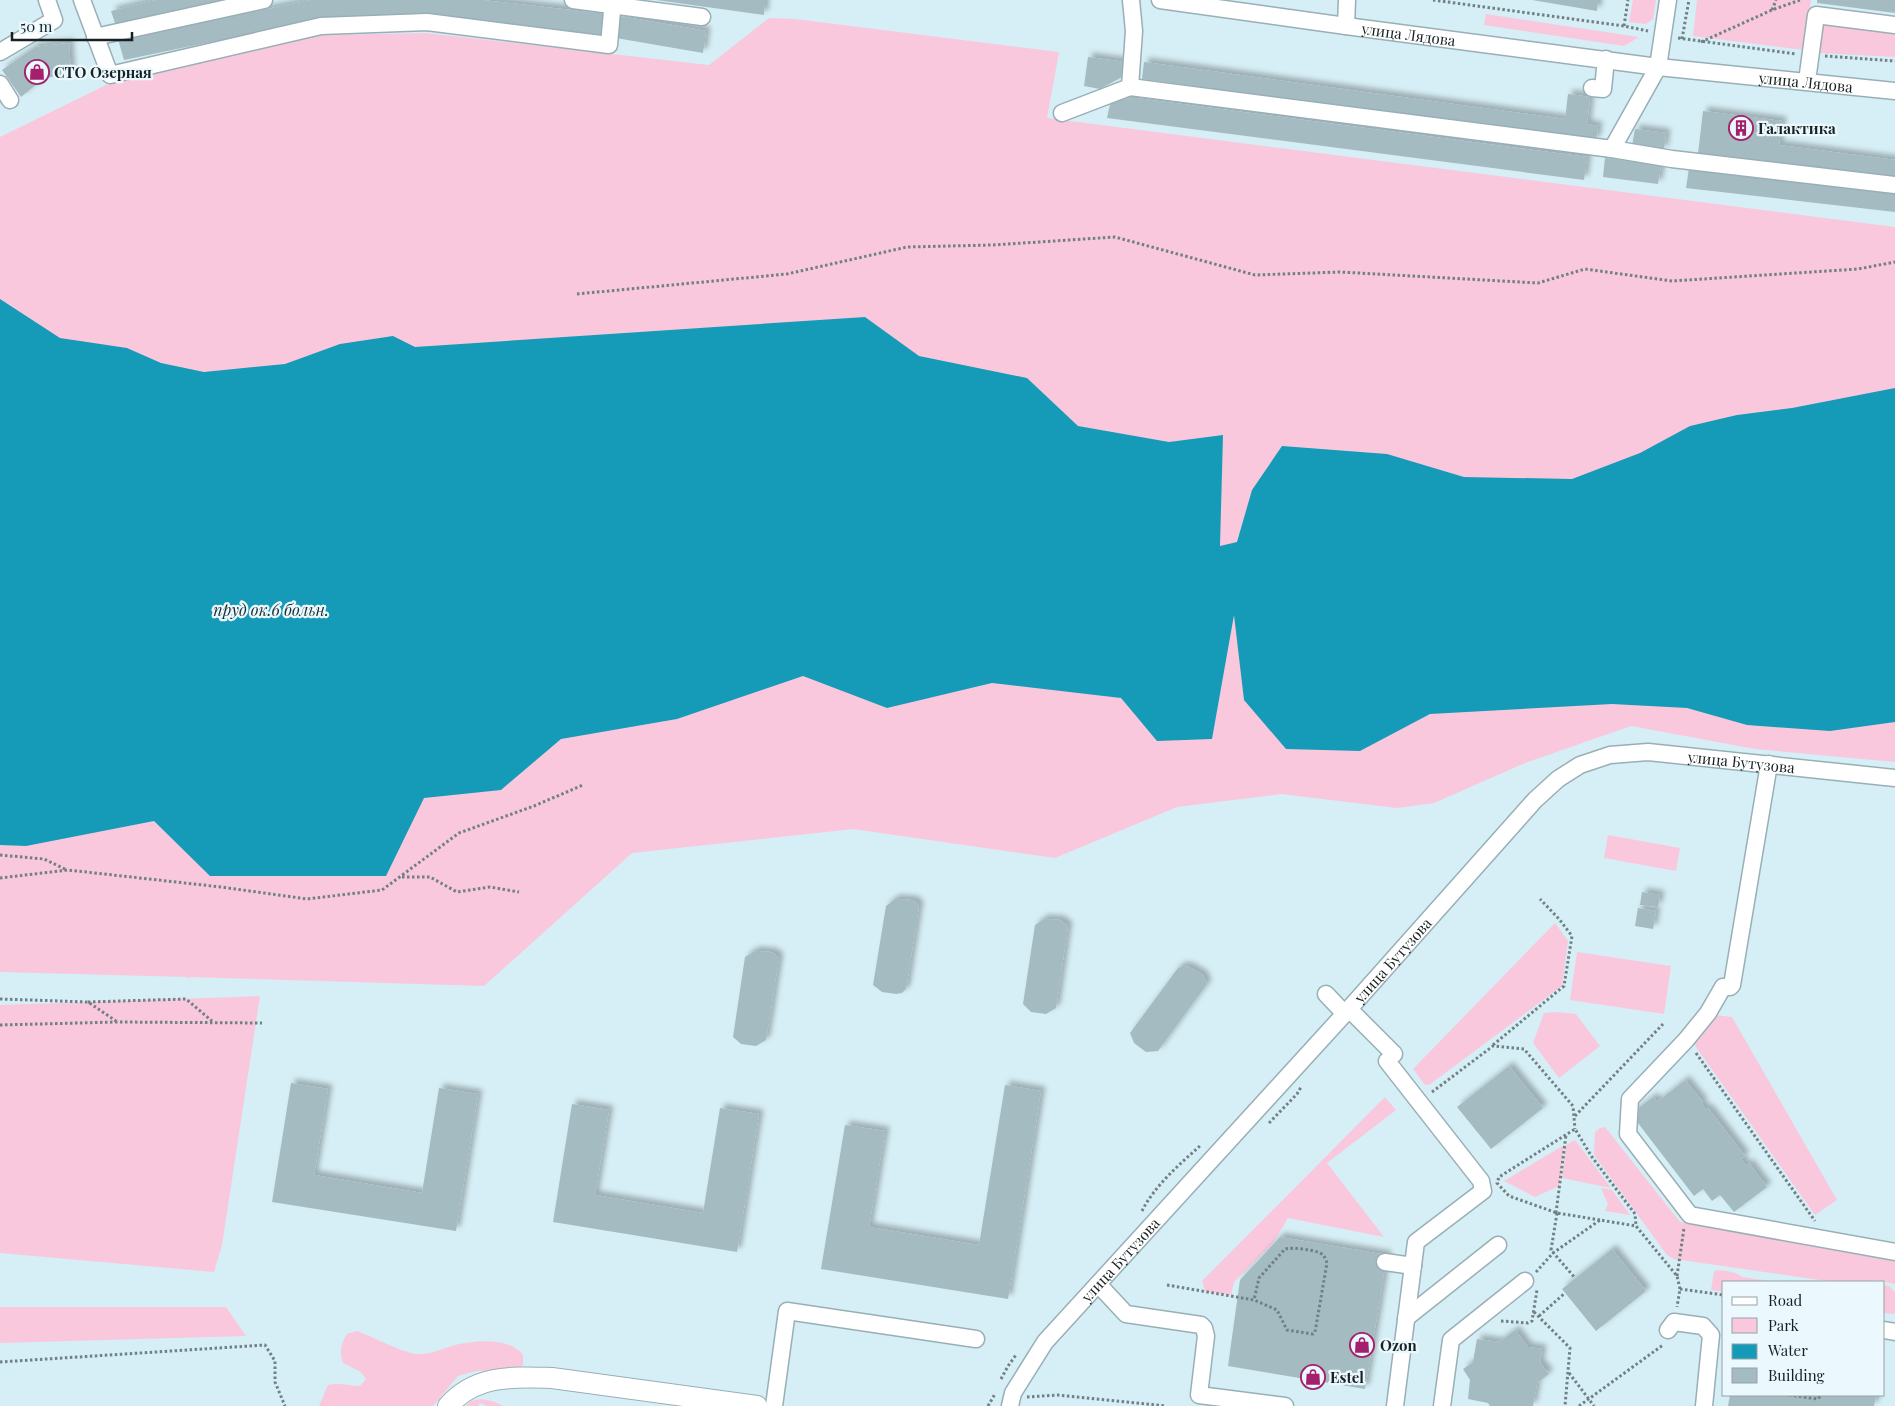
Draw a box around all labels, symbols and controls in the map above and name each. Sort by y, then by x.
scale bar [12,10,132,42]
text: 50 m [20,16,53,36]
street label: улица Лядова [1360,18,1457,50]
shop icon: СТО Озерная [24,59,50,85]
place label: СТО Озерная [54,62,152,82]
street label: улица Лядова [1757,67,1854,97]
building icon: Галактика [1728,115,1754,141]
place label: Галактика [1758,118,1836,138]
water label: пруд ок.6 больн. [213,599,329,620]
street label: улица Бутузова [1686,746,1796,777]
street label: улица Бутузова [1349,913,1436,1008]
street label: улица Бутузова [1076,1213,1164,1307]
legend [1722,1281,1885,1396]
text: Road [1768,1290,1802,1310]
text: Park [1768,1315,1800,1335]
shop icon: Ozon [1349,1332,1375,1358]
place label: Ozon [1380,1335,1417,1355]
text: Water [1767,1340,1808,1360]
shop icon: Estel [1300,1364,1326,1390]
text: Building [1768,1365,1825,1385]
place label: Estel [1330,1367,1364,1387]

